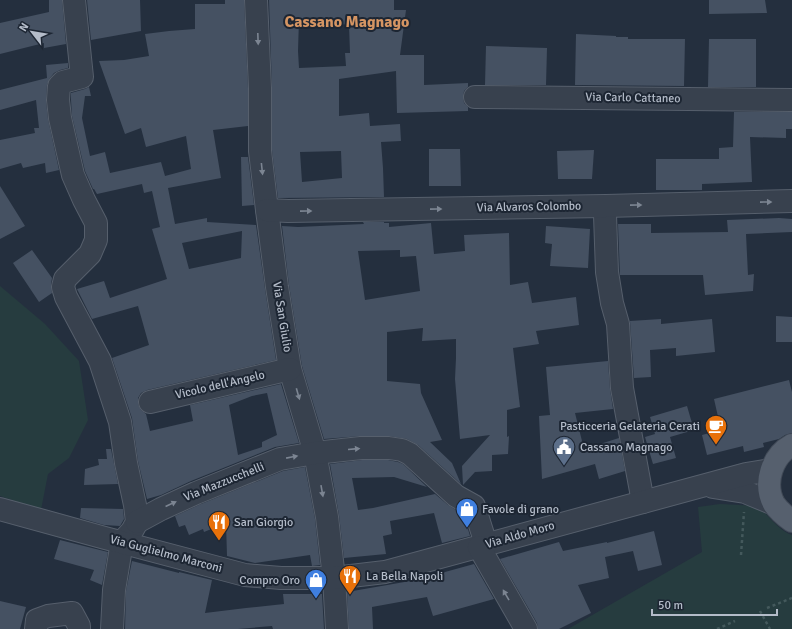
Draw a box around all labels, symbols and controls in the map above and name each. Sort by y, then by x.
north arrow [12,12,52,52]
district label: Cassano Magnago [285,12,409,32]
text: N [16,20,31,34]
one-way arrow [255,33,261,46]
street label: Via Carlo Cattaneo [585,90,681,106]
one-way arrow [259,163,266,175]
street label: Via Alvaros Colombo [477,199,581,215]
one-way arrow [760,199,773,205]
one-way arrow [630,202,643,208]
one-way arrow [430,205,442,212]
one-way arrow [300,208,313,214]
street label: Via San Giulio [269,281,295,353]
street label: Vicolo dell'Angelo [174,367,266,403]
one-way arrow [295,388,301,400]
cafe icon: Pasticceria Gelateria Cerati [703,413,729,446]
place label: Pasticceria Gelateria Cerati [560,419,700,434]
public building icon: Cassano Magnago [551,434,577,467]
place label: Cassano Magnago [580,440,672,455]
one-way arrow [348,446,360,452]
one-way arrow [286,454,298,460]
street label: Via Mazzucchelli [181,459,267,505]
one-way arrow [319,485,325,497]
shop icon: Favole di grano [454,496,480,529]
one-way arrow [166,501,177,507]
place label: Favole di grano [482,502,559,517]
restaurant icon: San Giorgio [206,509,232,542]
place label: San Giorgio [234,515,293,530]
street label: Via Aldo Moro [484,518,556,552]
street label: Via Guglielmo Marconi [108,532,224,576]
restaurant icon: La Bella Napoli [337,563,363,596]
shop icon: Compro Oro [303,567,329,600]
place label: La Bella Napoli [366,569,443,584]
place label: Compro Oro [239,573,300,588]
one-way arrow [503,589,510,601]
scale bar [652,591,777,617]
text: 50 m [658,598,683,613]

